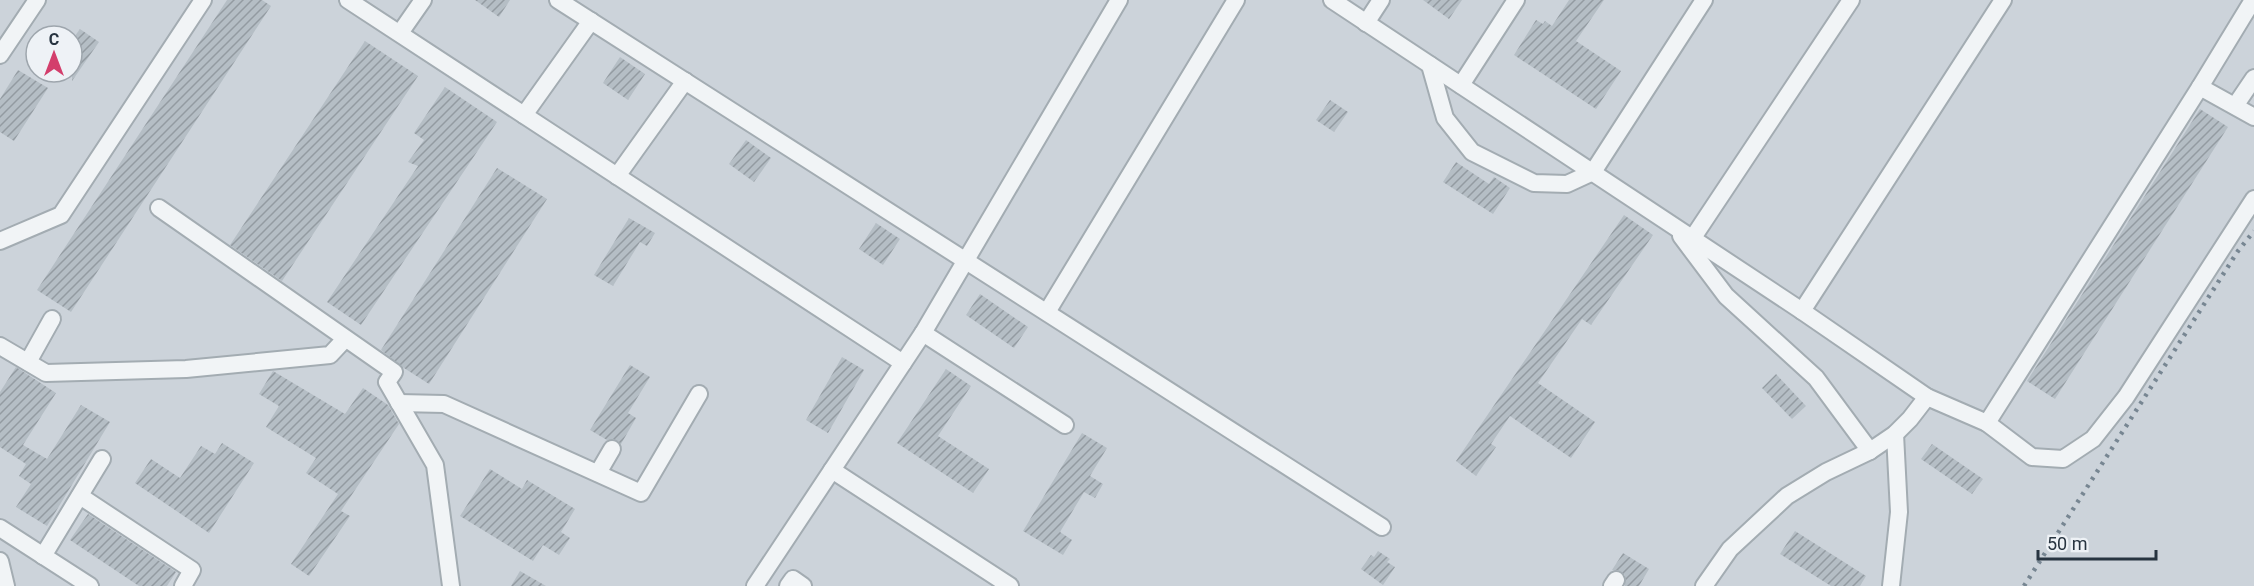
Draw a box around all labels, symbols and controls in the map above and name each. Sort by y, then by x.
north arrow [24,24,84,84]
text: С [49,30,59,49]
scale bar [2038,523,2156,561]
text: 50 m [2047,533,2087,554]

